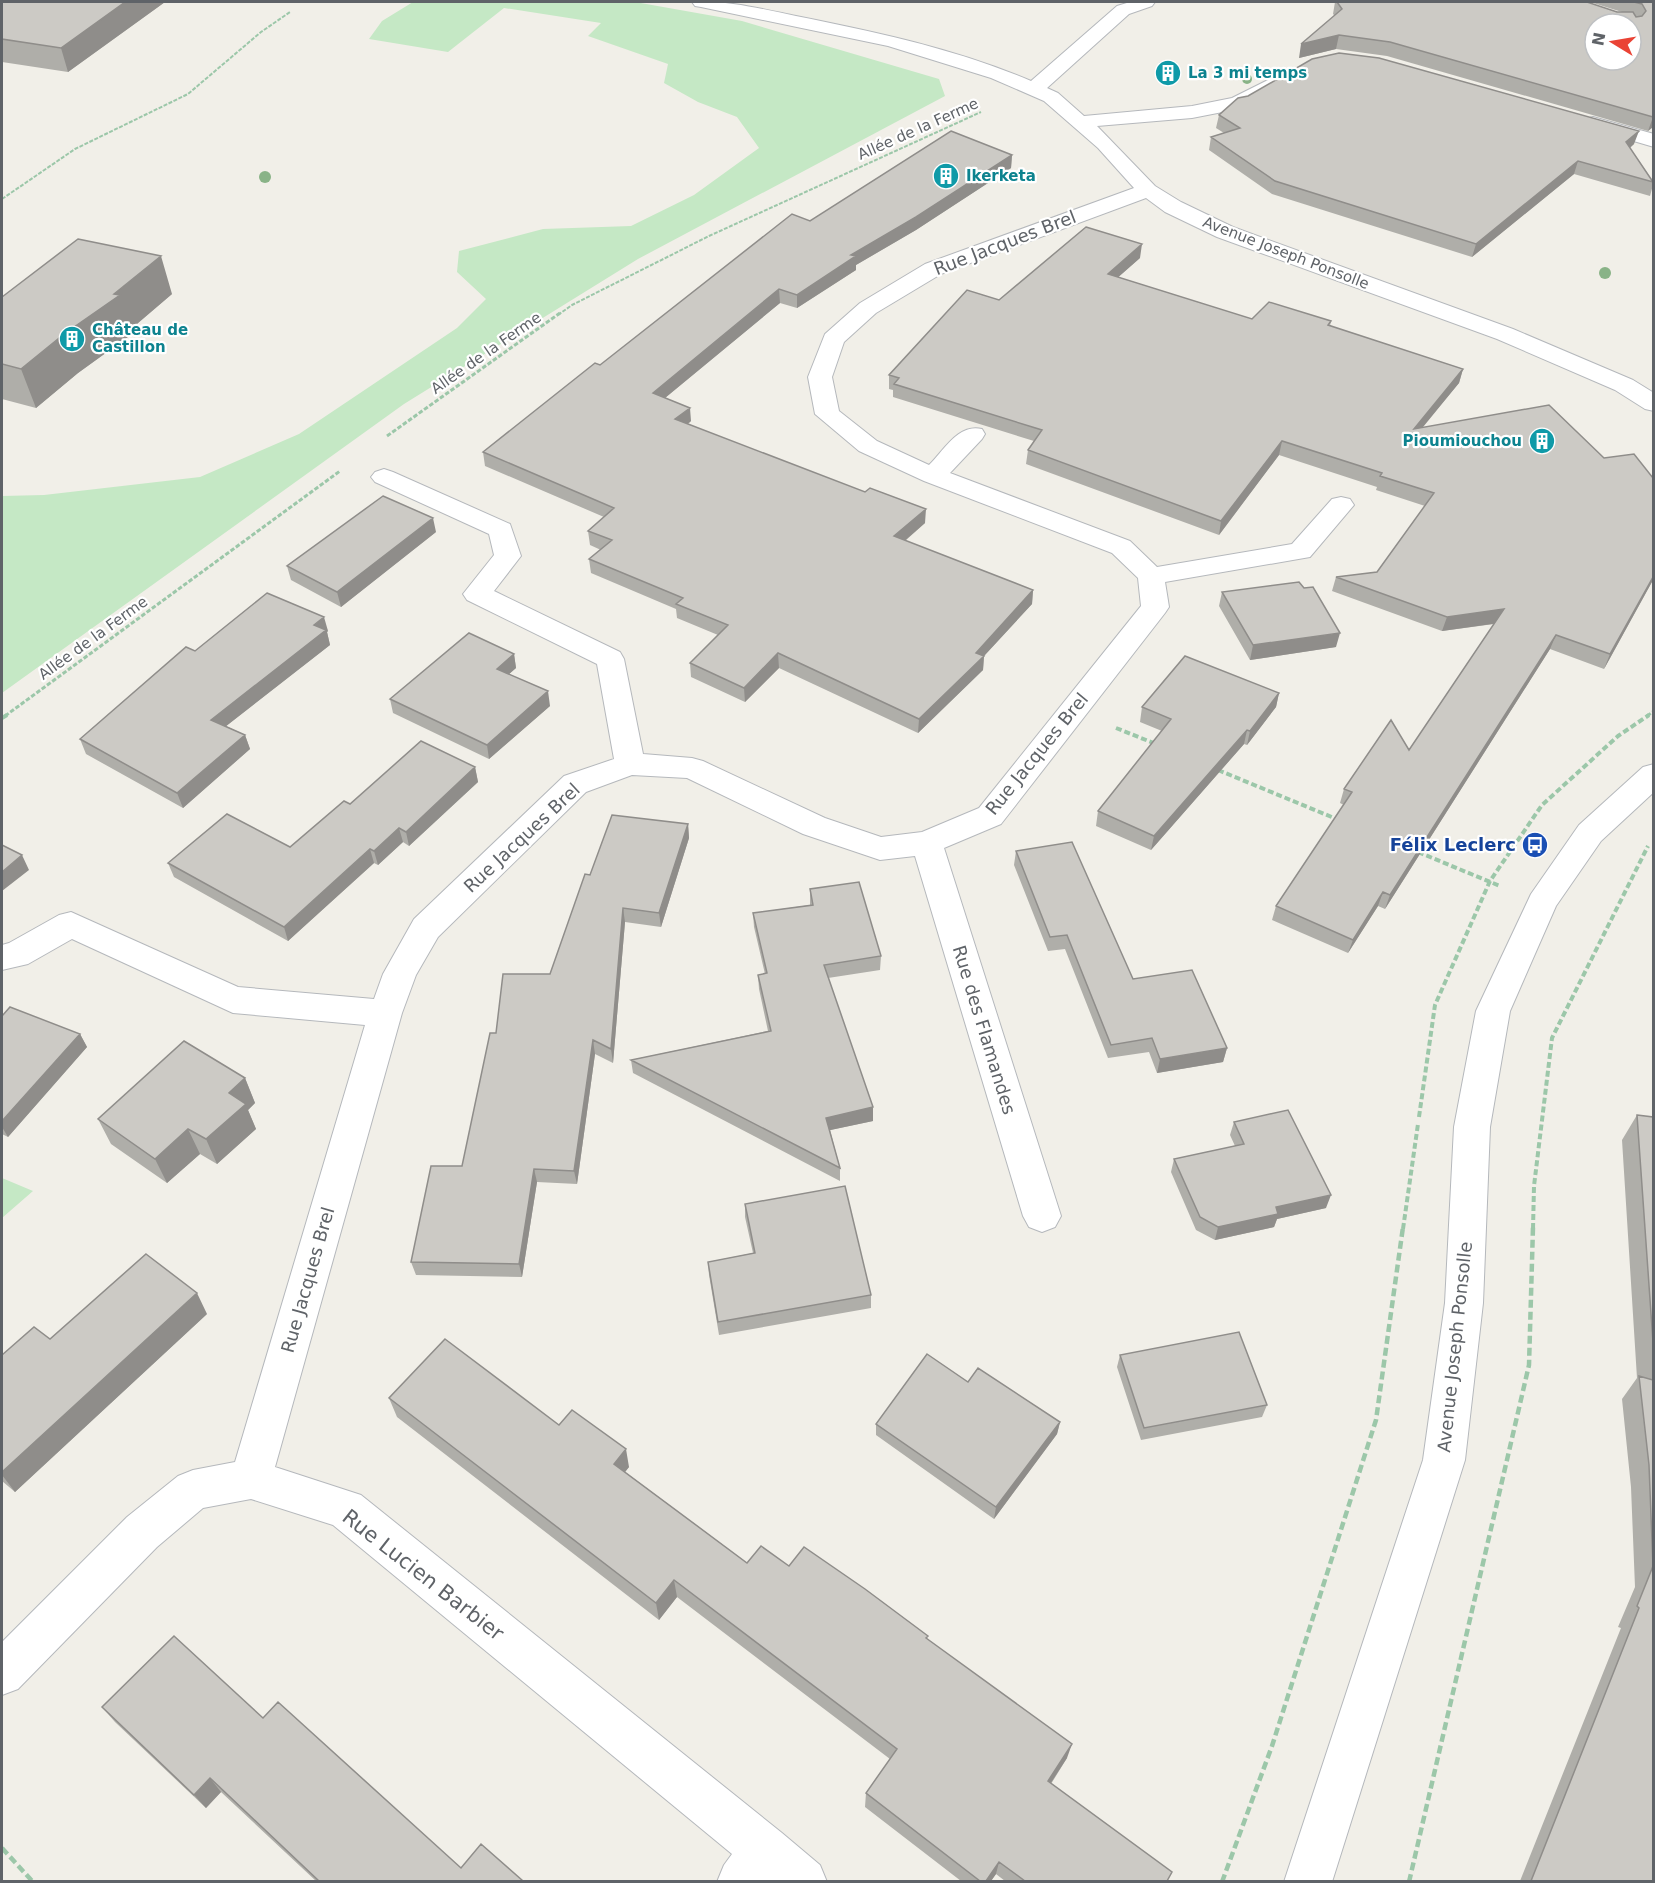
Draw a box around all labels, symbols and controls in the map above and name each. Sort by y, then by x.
north arrow [1583,12,1643,72]
text: N [1588,31,1609,48]
building icon: La 3 mi temps [1153,58,1183,88]
place label: La 3 mi temps [1188,64,1307,82]
street label: Allée de la Ferme [855,94,981,164]
building icon: Ikerketa [931,161,961,191]
place label: Ikerketa [966,167,1036,185]
street label: Rue Jacques Brel [931,206,1079,279]
street label: Avenue Joseph Ponsolle [1200,213,1372,293]
street label: Allée de la Ferme [427,308,545,398]
place label: Château de Castillon [92,321,188,356]
building icon: Château de Castillon [57,324,87,354]
building icon: Pioumiouchou [1527,426,1557,456]
place label: Pioumiouchou [1403,432,1522,450]
street label: Allée de la Ferme [35,592,151,684]
street label: Rue Jacques Brel [981,689,1092,819]
street label: Rue Jacques Brel [459,779,584,897]
bus stop icon: Félix Leclerc [1520,830,1550,860]
place label: Félix Leclerc [1390,834,1516,855]
street label: Rue des Flamandes [949,943,1020,1117]
street label: Rue Jacques Brel [277,1205,338,1355]
street label: Avenue Joseph Ponsolle [1433,1240,1476,1453]
street label: Rue Lucien Barbier [338,1505,509,1646]

